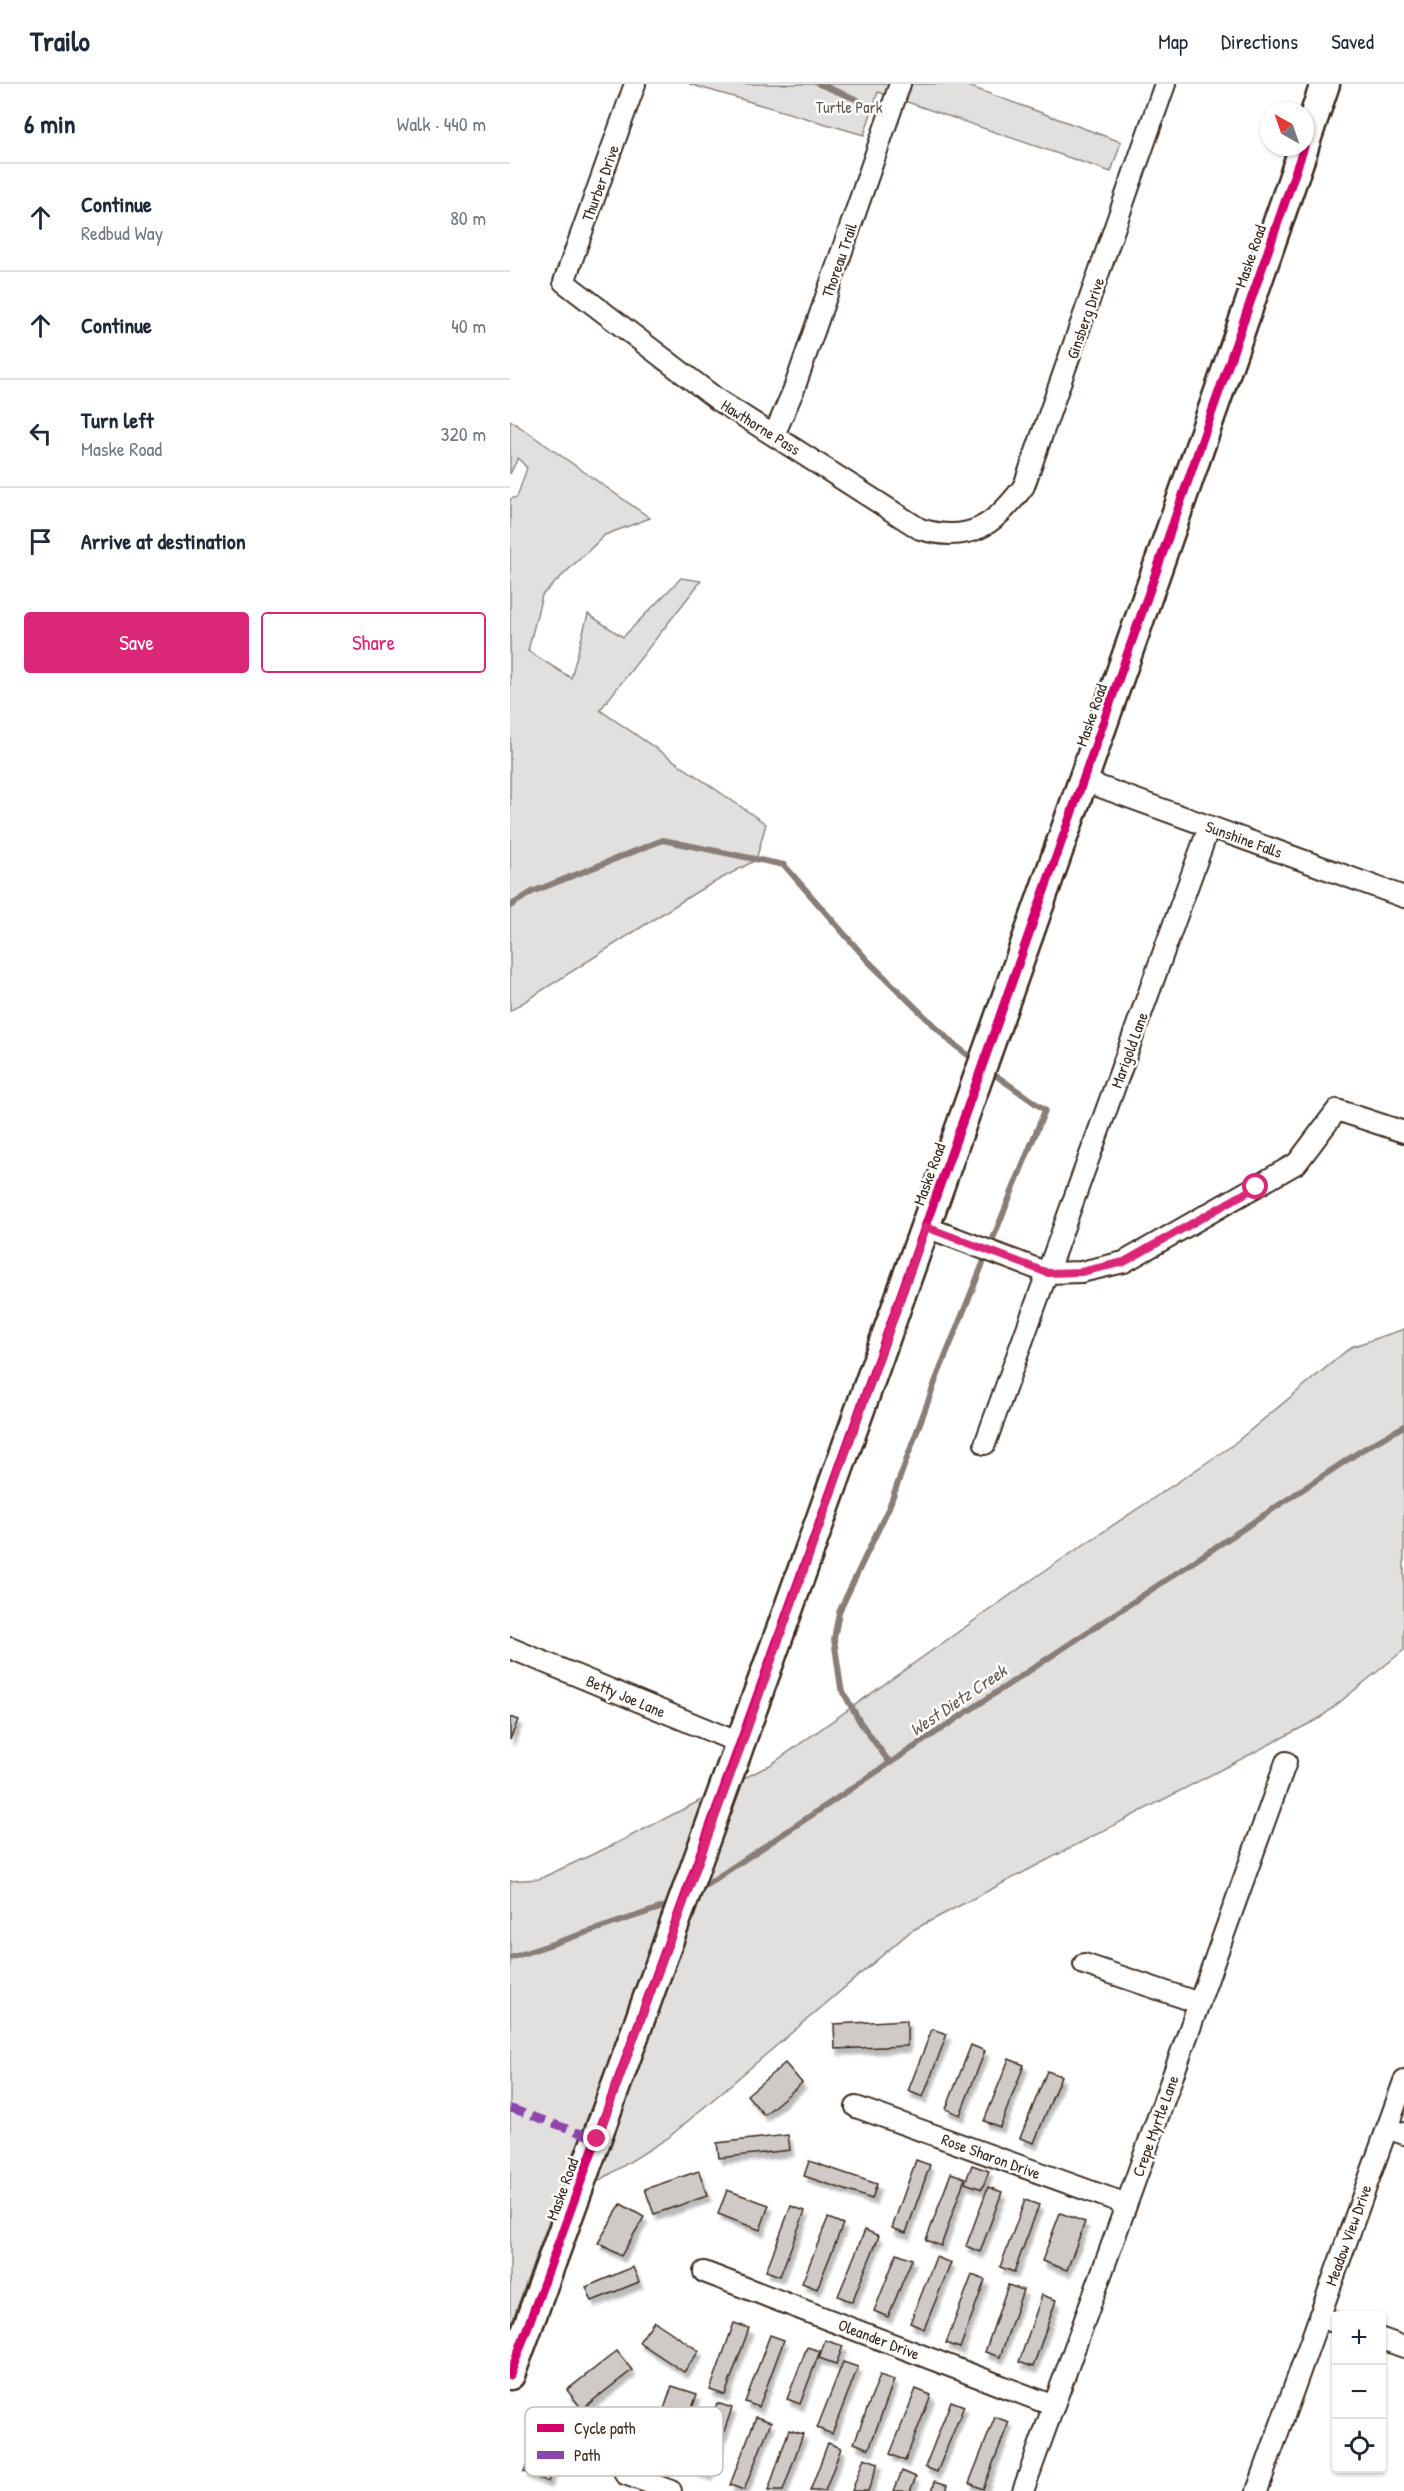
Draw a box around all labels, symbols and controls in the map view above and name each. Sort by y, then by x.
text: Trailo [30,22,90,60]
text: Map [1158,27,1188,56]
text: Directions [1221,27,1298,56]
text: Saved [1331,27,1374,56]
park label: Turtle Park [816,96,883,118]
north arrow [1260,102,1314,156]
text: 6 min [24,106,76,141]
text: Walk · 440 m [397,110,486,137]
street label: Thurber Drive [576,141,624,224]
text: Continue [81,189,152,219]
icon: ahead [24,201,57,234]
text: 80 m [450,204,486,231]
text: Redbud Way [81,219,163,246]
street label: Thoreau Trail [816,219,862,300]
street label: Maske Road [1229,222,1271,290]
street label: Ginsberg Drive [1061,274,1109,362]
icon: ahead [24,309,57,342]
text: Continue [81,310,152,340]
text: 40 m [451,312,486,339]
street label: Hawthorne Pass [717,394,805,460]
text: Turn left [81,405,154,435]
icon: left [24,417,57,450]
text: 320 m [441,420,486,447]
text: Maske Road [81,435,162,462]
icon: arrive [24,525,57,558]
text: Arrive at destination [81,526,246,556]
button: Save [24,612,249,673]
button: Share [261,612,486,673]
street label: Maske Road [1070,681,1112,749]
street label: Sunshine Falls [1203,815,1285,863]
street label: Marigold Lane [1105,1008,1153,1091]
street label: Maske Road [908,1140,950,1208]
route start [1242,1173,1268,1199]
water label: West Dietz Creek [905,1657,1013,1742]
street label: Betty Joe Lane [583,1669,670,1723]
street label: Crepe Myrtle Lane [1126,2072,1184,2180]
route end [583,2125,609,2151]
street label: Rose Sharon Drive [938,2128,1044,2184]
street label: Maske Road [541,2155,583,2223]
street label: Meadow View Drive [1320,2181,1377,2289]
map controls [1332,2311,1386,2473]
button: + [1332,2311,1386,2365]
street label: Oleander Drive [835,2313,923,2365]
button: − [1332,2365,1386,2419]
legend [525,2407,723,2476]
text: Cycle path [574,2417,636,2439]
button: locate [1332,2419,1386,2473]
text: Path [574,2444,600,2466]

